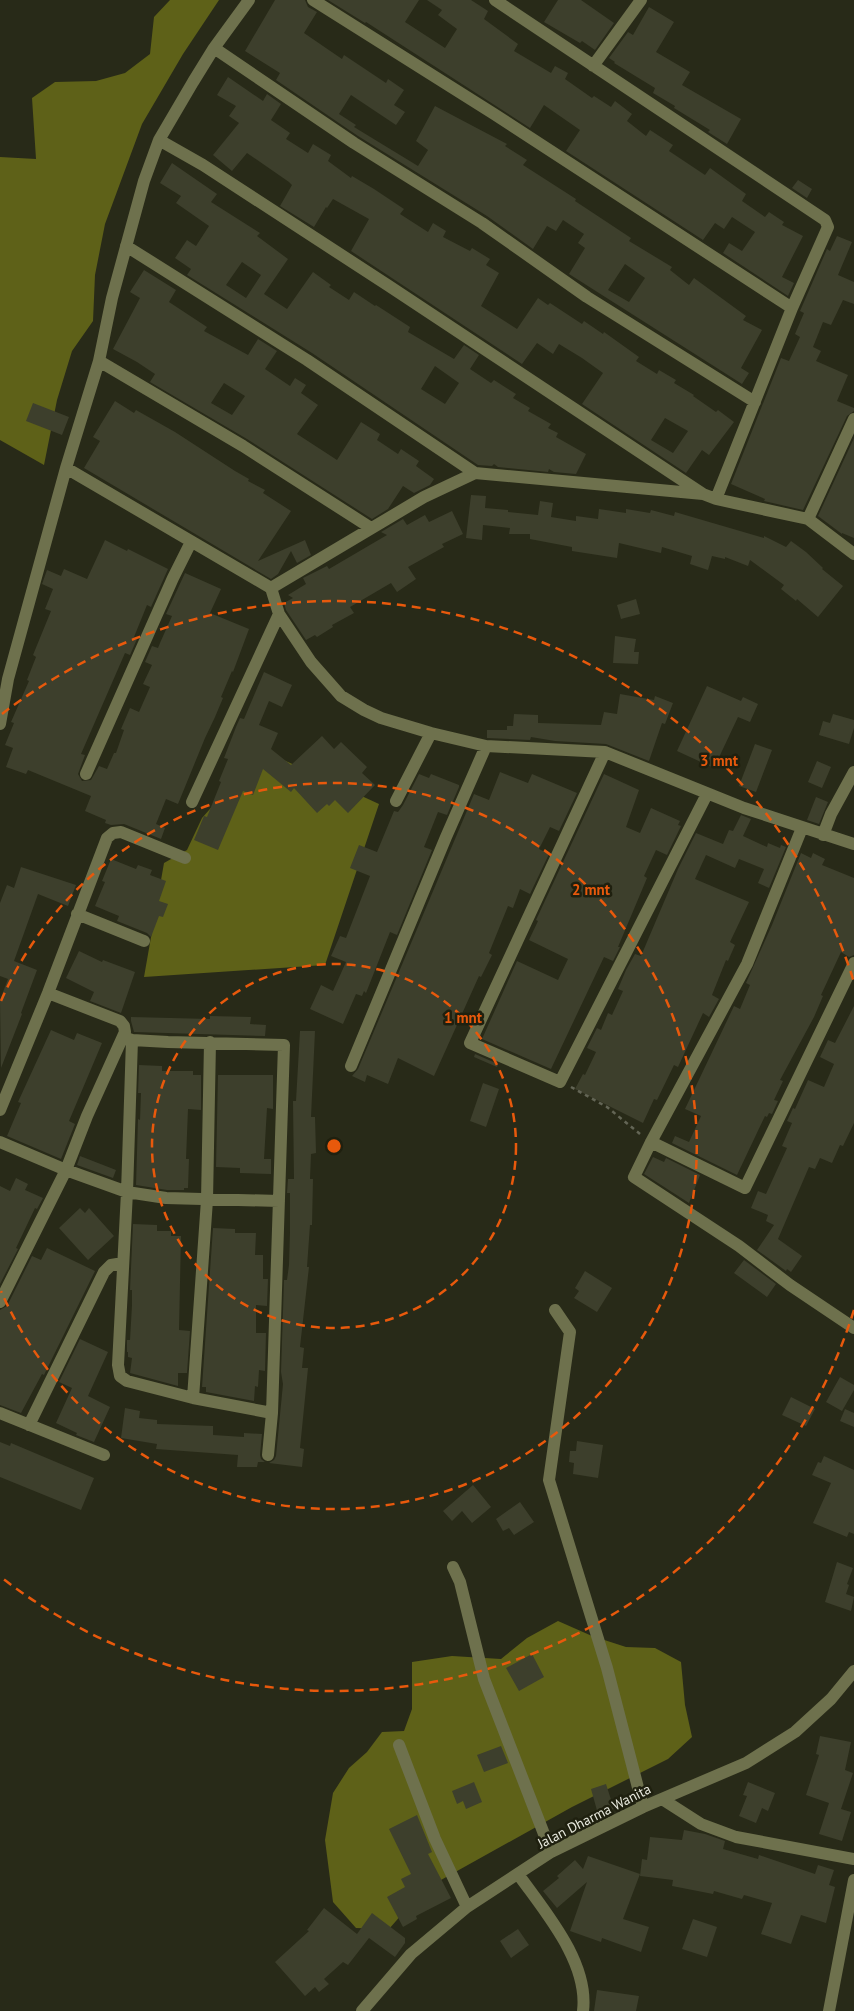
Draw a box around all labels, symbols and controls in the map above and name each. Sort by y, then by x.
text: 3 mnt [700,751,739,770]
text: 2 mnt [572,880,611,899]
text: 1 mnt [444,1008,483,1027]
centre of rings [325,1137,343,1155]
street label: Jalan Dharma Wanita [533,1780,654,1853]

